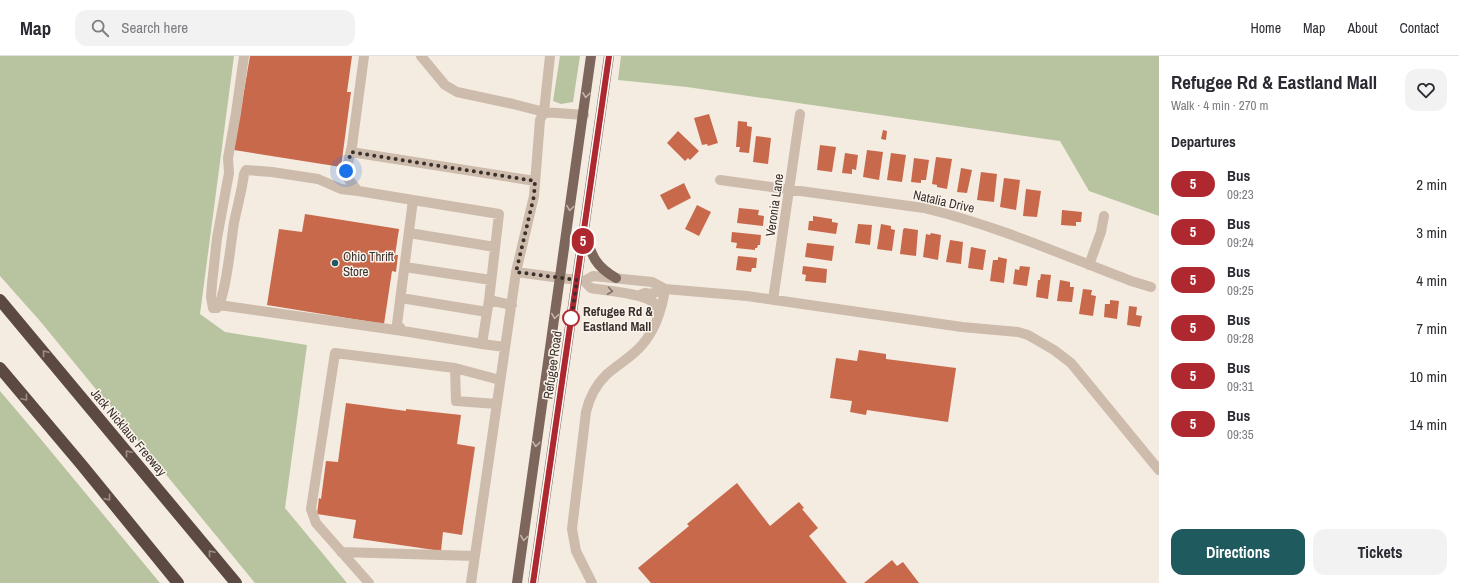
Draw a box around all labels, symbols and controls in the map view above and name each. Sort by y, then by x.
search box [75,10,355,46]
text: Map [20,15,51,41]
icon: search [89,17,111,39]
text: Search here [121,17,188,38]
text: Home [1250,19,1281,37]
text: Map [1303,19,1325,37]
text: About [1347,19,1377,37]
text: Contact [1399,19,1439,37]
text: Refugee Rd & Eastland Mall [1171,69,1377,95]
button: heart [1405,69,1447,111]
one-way arrow [582,92,591,98]
text: Walk · 4 min · 270 m [1171,97,1268,114]
text: Departures [1171,131,1236,152]
your location [336,161,356,181]
text: Bus [1227,165,1250,186]
street label: Veronia Lane [762,172,787,238]
text: 2 min [1416,174,1447,195]
text: 5 [1190,175,1196,193]
street label: Natalia Drive [912,186,976,217]
text: 09:23 [1227,186,1254,203]
one-way arrow [566,205,575,211]
text: Bus [1227,213,1250,234]
text: 3 min [1416,222,1447,243]
text: 5 [1190,223,1196,241]
line badge: 5 [570,228,596,254]
text: 5 [580,232,586,250]
text: 09:24 [1227,234,1254,251]
place label: Ohio Thrift Store [343,248,394,280]
marker: Ohio Thrift Store [330,258,340,268]
text: Bus [1227,261,1250,282]
text: 4 min [1416,270,1447,291]
text: 5 [1190,271,1196,289]
text: 09:25 [1227,282,1254,299]
one-way arrow [607,286,613,295]
place label: Refugee Rd & Eastland Mall [583,303,653,335]
marker: Refugee Rd & Eastland Mall [562,309,580,327]
text: Bus [1227,309,1250,330]
one-way arrow [551,312,560,319]
text: 7 min [1416,318,1447,339]
text: 5 [1190,319,1196,337]
street label: Refugee Road [539,330,566,400]
text: 09:28 [1227,330,1254,347]
one-way arrow [42,351,49,358]
text: Bus [1227,357,1250,378]
text: 10 min [1409,366,1447,387]
text: 5 [1190,367,1196,385]
text: 09:31 [1227,378,1254,395]
street label: Jack Nicklaus Freeway [87,385,171,480]
one-way arrow [21,393,28,401]
text: Bus [1227,405,1250,426]
text: 14 min [1409,414,1447,435]
text: 5 [1190,415,1196,433]
text: 09:35 [1227,426,1254,443]
one-way arrow [532,441,541,447]
one-way arrow [126,451,133,458]
one-way arrow [104,493,111,500]
button: Directions [1171,529,1305,575]
button: Tickets [1313,529,1447,575]
one-way arrow [520,535,529,541]
one-way arrow [209,550,216,558]

